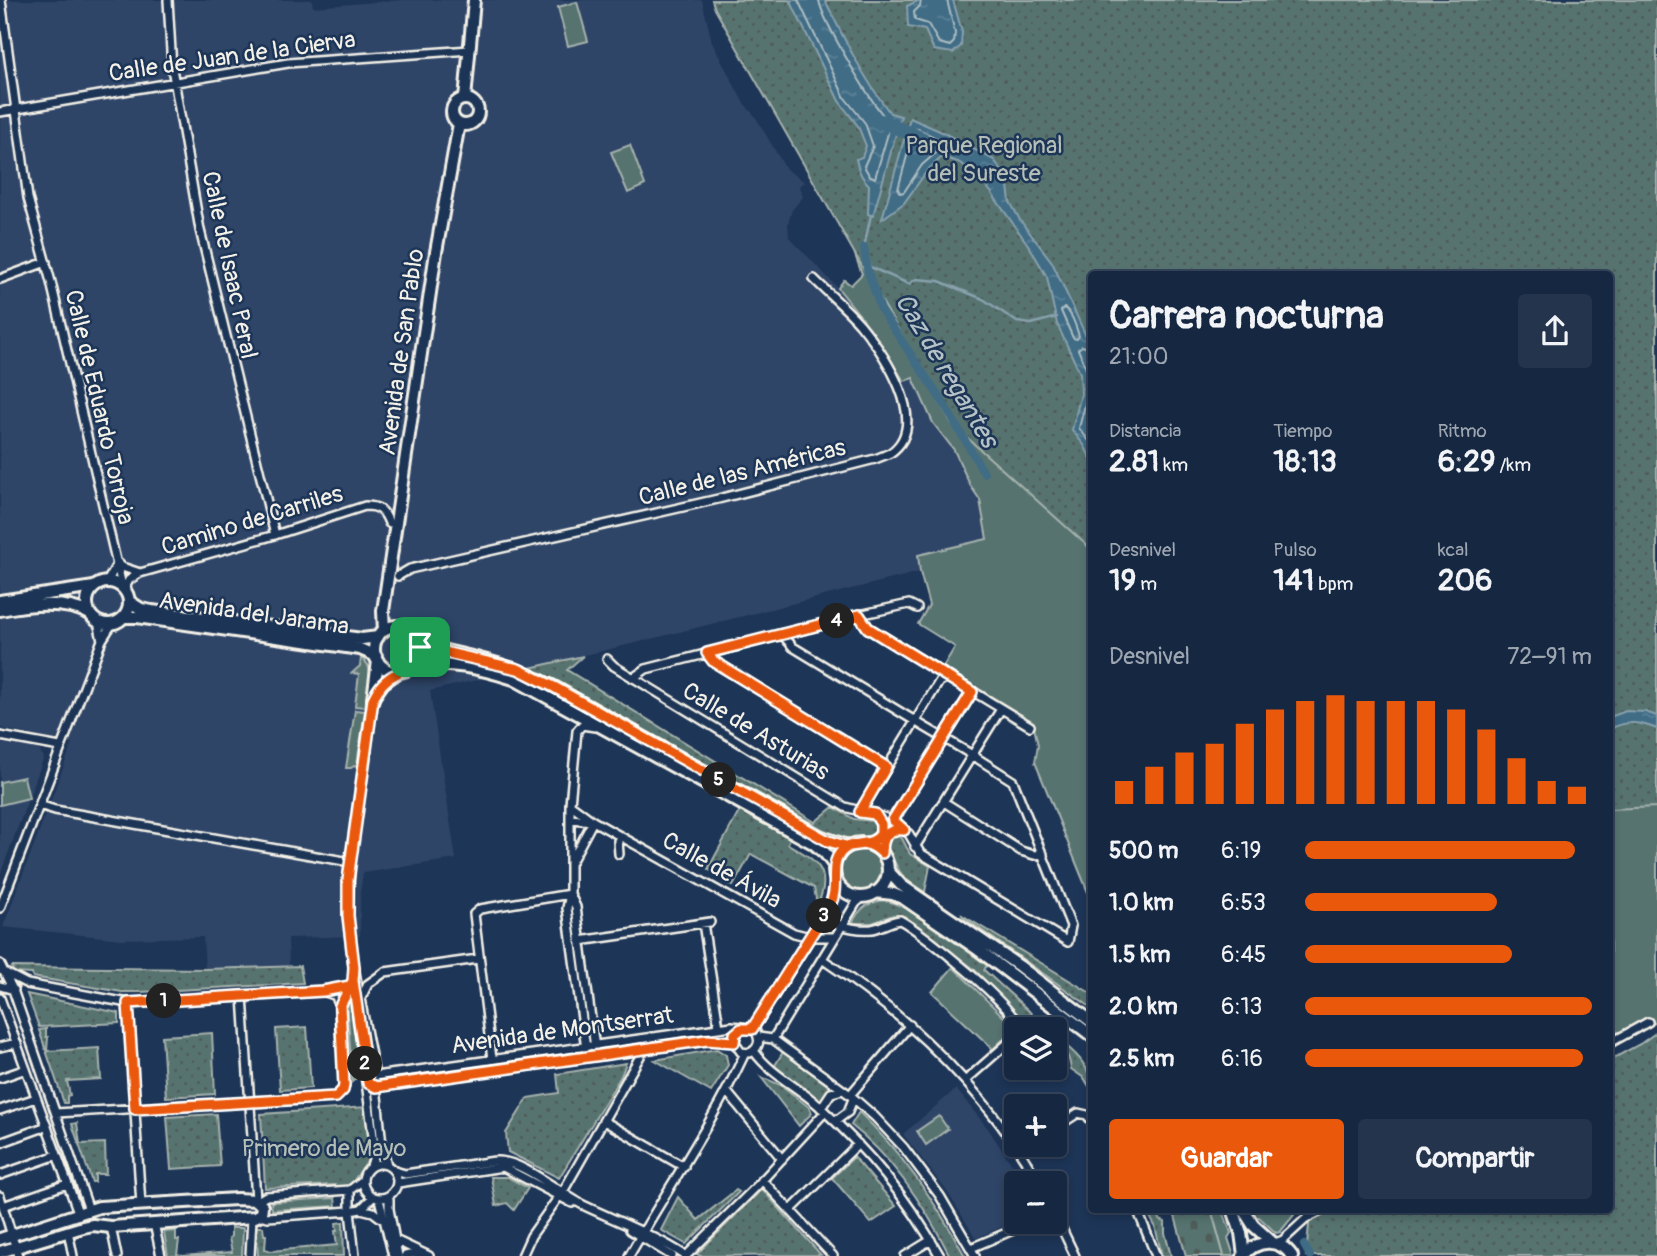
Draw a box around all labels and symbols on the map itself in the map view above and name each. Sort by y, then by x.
street label: Calle de Juan de la Cierva [107,25,357,88]
park label: Parque Regional del Sureste [905,131,1063,188]
street label: Calle de Isaac Peral [195,169,264,362]
street label: Avenida de San Pablo [373,247,430,457]
street label: Calle de Eduardo Torroja [58,287,141,527]
water label: Caz de regantes [888,288,1006,456]
street label: Calle de las Américas [636,433,849,512]
street label: Camino de Carriles [158,479,347,562]
street label: Avenida del Jarama [157,586,351,641]
pin: 4 [820,604,854,638]
pin [390,617,450,677]
street label: Calle de Asturias [677,676,835,787]
pin: 5 [702,762,736,798]
street label: Calle de Ávila [657,826,786,915]
pin: 3 [806,898,842,934]
pin: 1 [146,984,182,1018]
street label: Avenida de Montserrat [449,1000,675,1060]
pin: 2 [348,1046,382,1082]
park label: Primero de Mayo [242,1134,407,1163]

